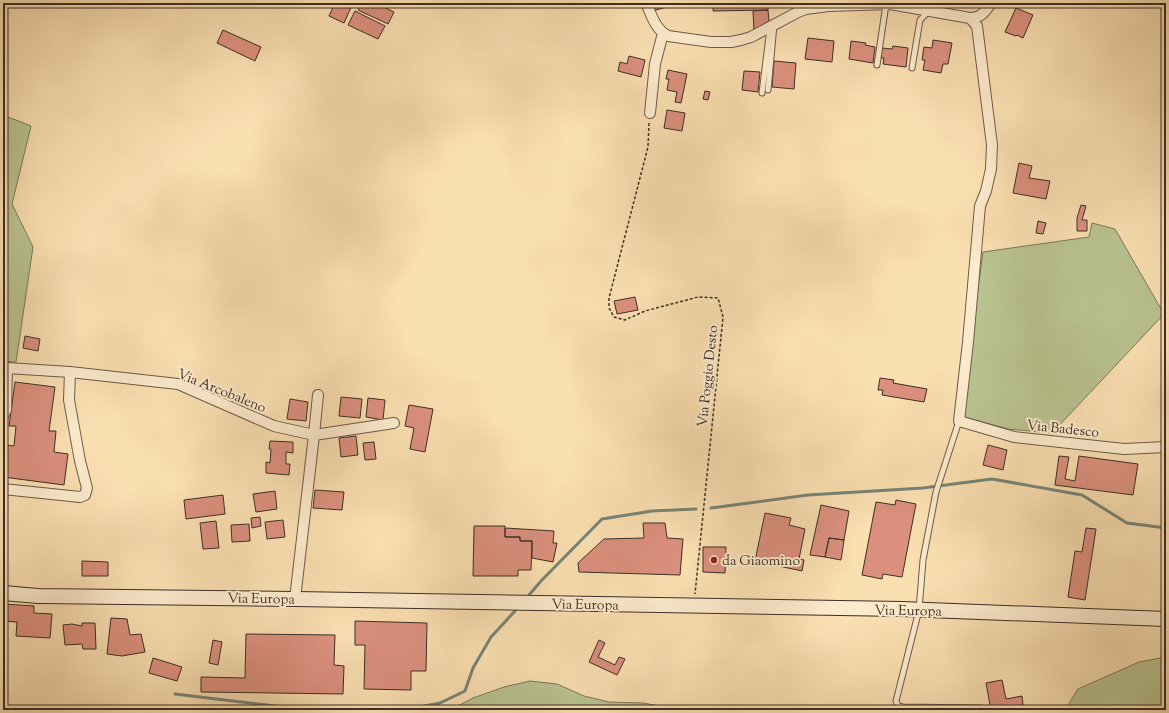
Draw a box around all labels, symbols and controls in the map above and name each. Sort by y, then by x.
street label: Via Poggio Desto [694,324,724,428]
street label: Via Arcobaleno [174,365,269,419]
street label: Via Badesco [1026,416,1100,444]
place label: da Giaomino [722,552,800,572]
marker: da Giaomino [709,555,719,565]
street label: Via Europa [227,589,295,611]
street label: Via Europa [551,595,619,617]
street label: Via Europa [874,601,942,623]

